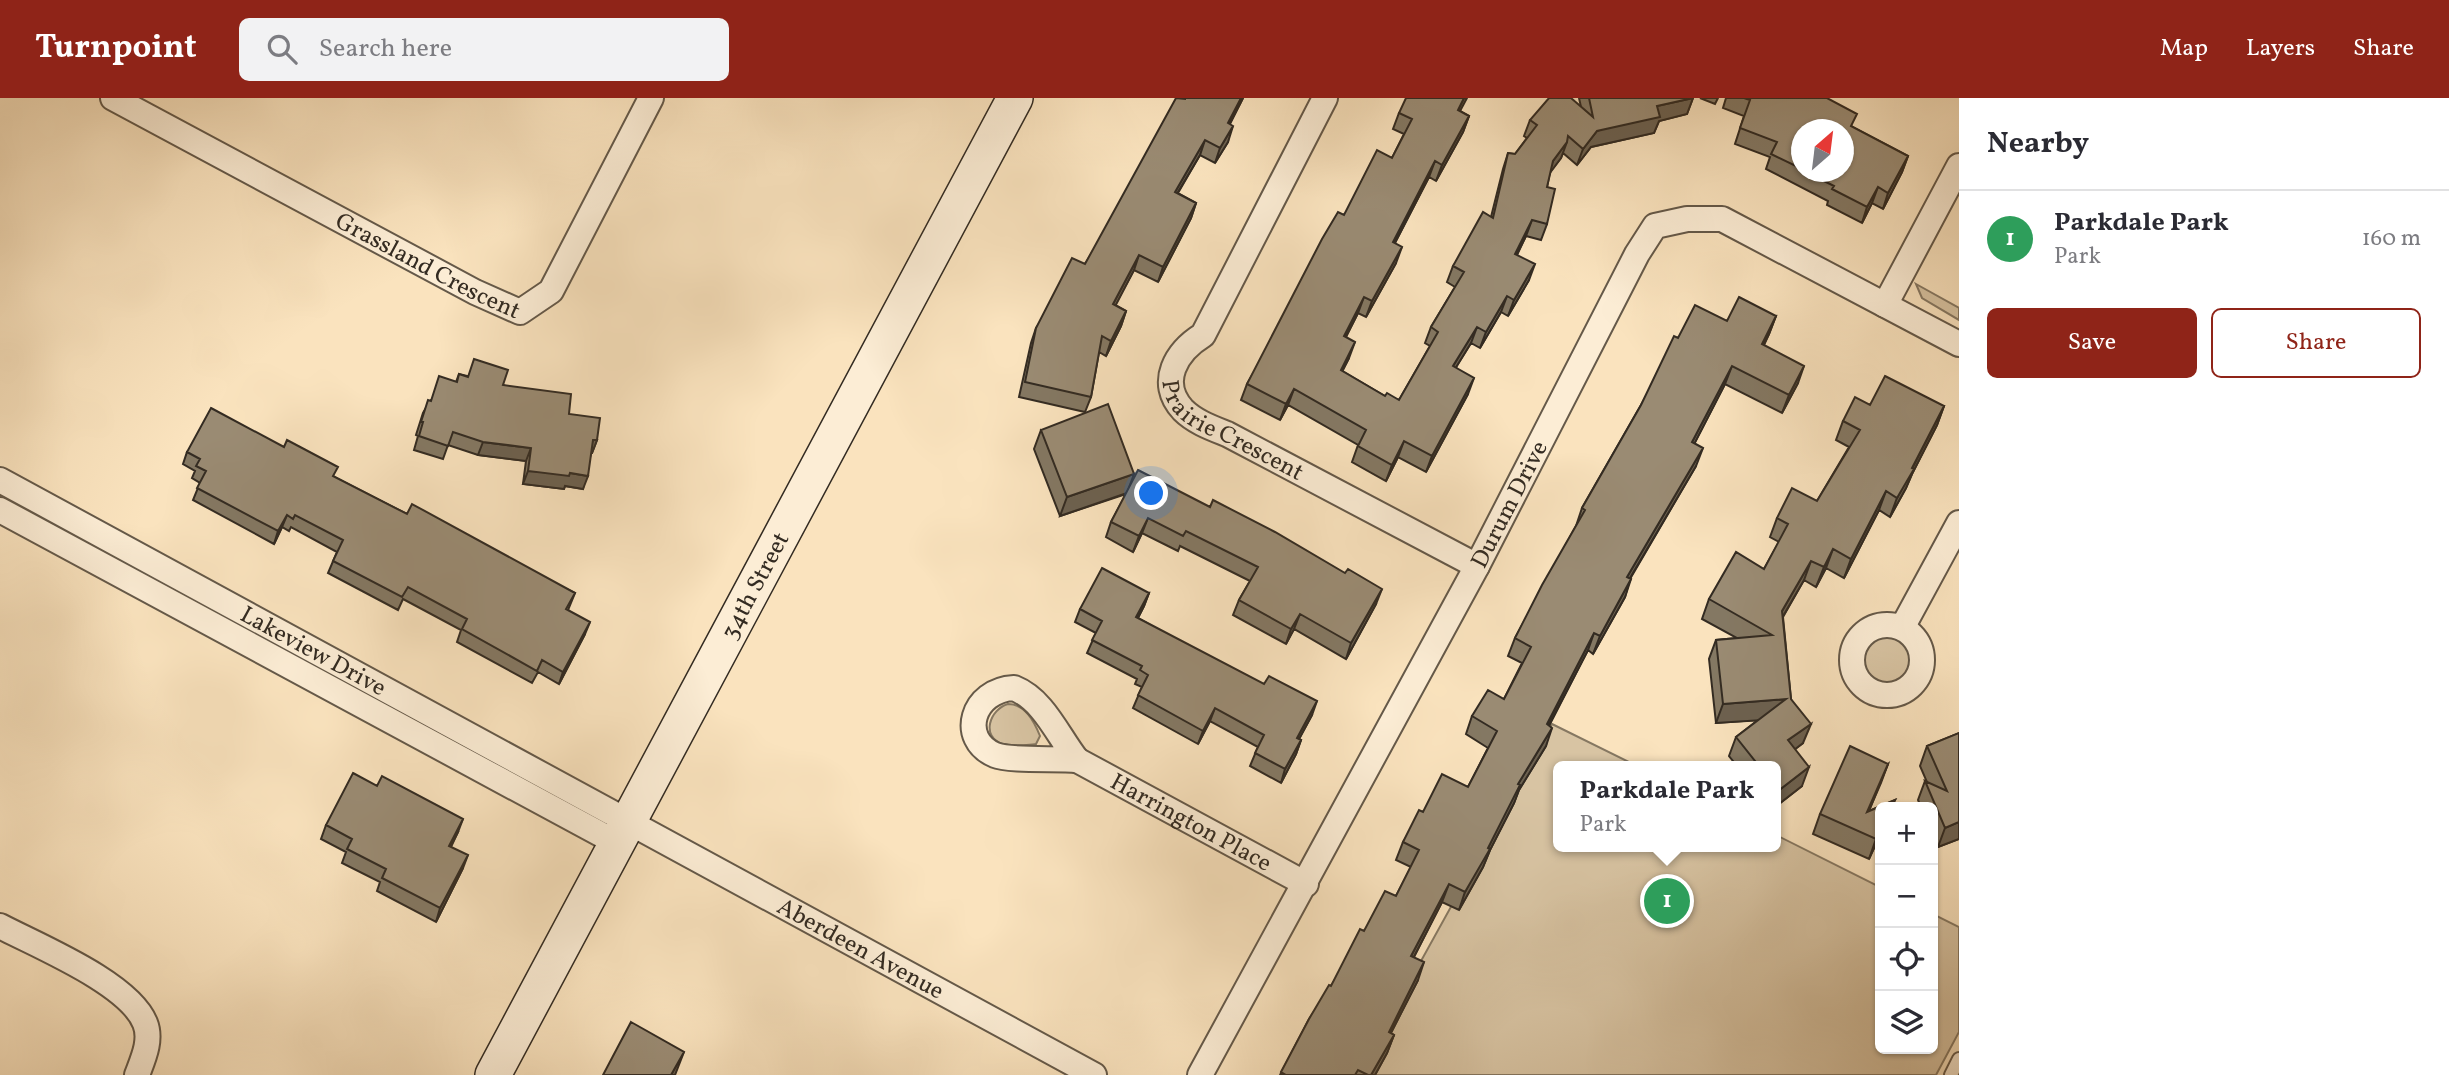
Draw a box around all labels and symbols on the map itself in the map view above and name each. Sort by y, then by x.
north arrow [1791,119,1854,182]
street label: Grassland Crescent [329,205,525,329]
street label: Prairie Crescent [1151,378,1309,490]
street label: Durum Drive [1464,435,1557,575]
your location [1134,476,1168,510]
street label: 34th Street [714,527,799,646]
street label: Lakeview Drive [234,599,392,706]
street label: Harrington Place [1103,766,1277,881]
pin: 1 [1644,875,1690,927]
street label: Aberdeen Avenue [770,891,950,1009]

